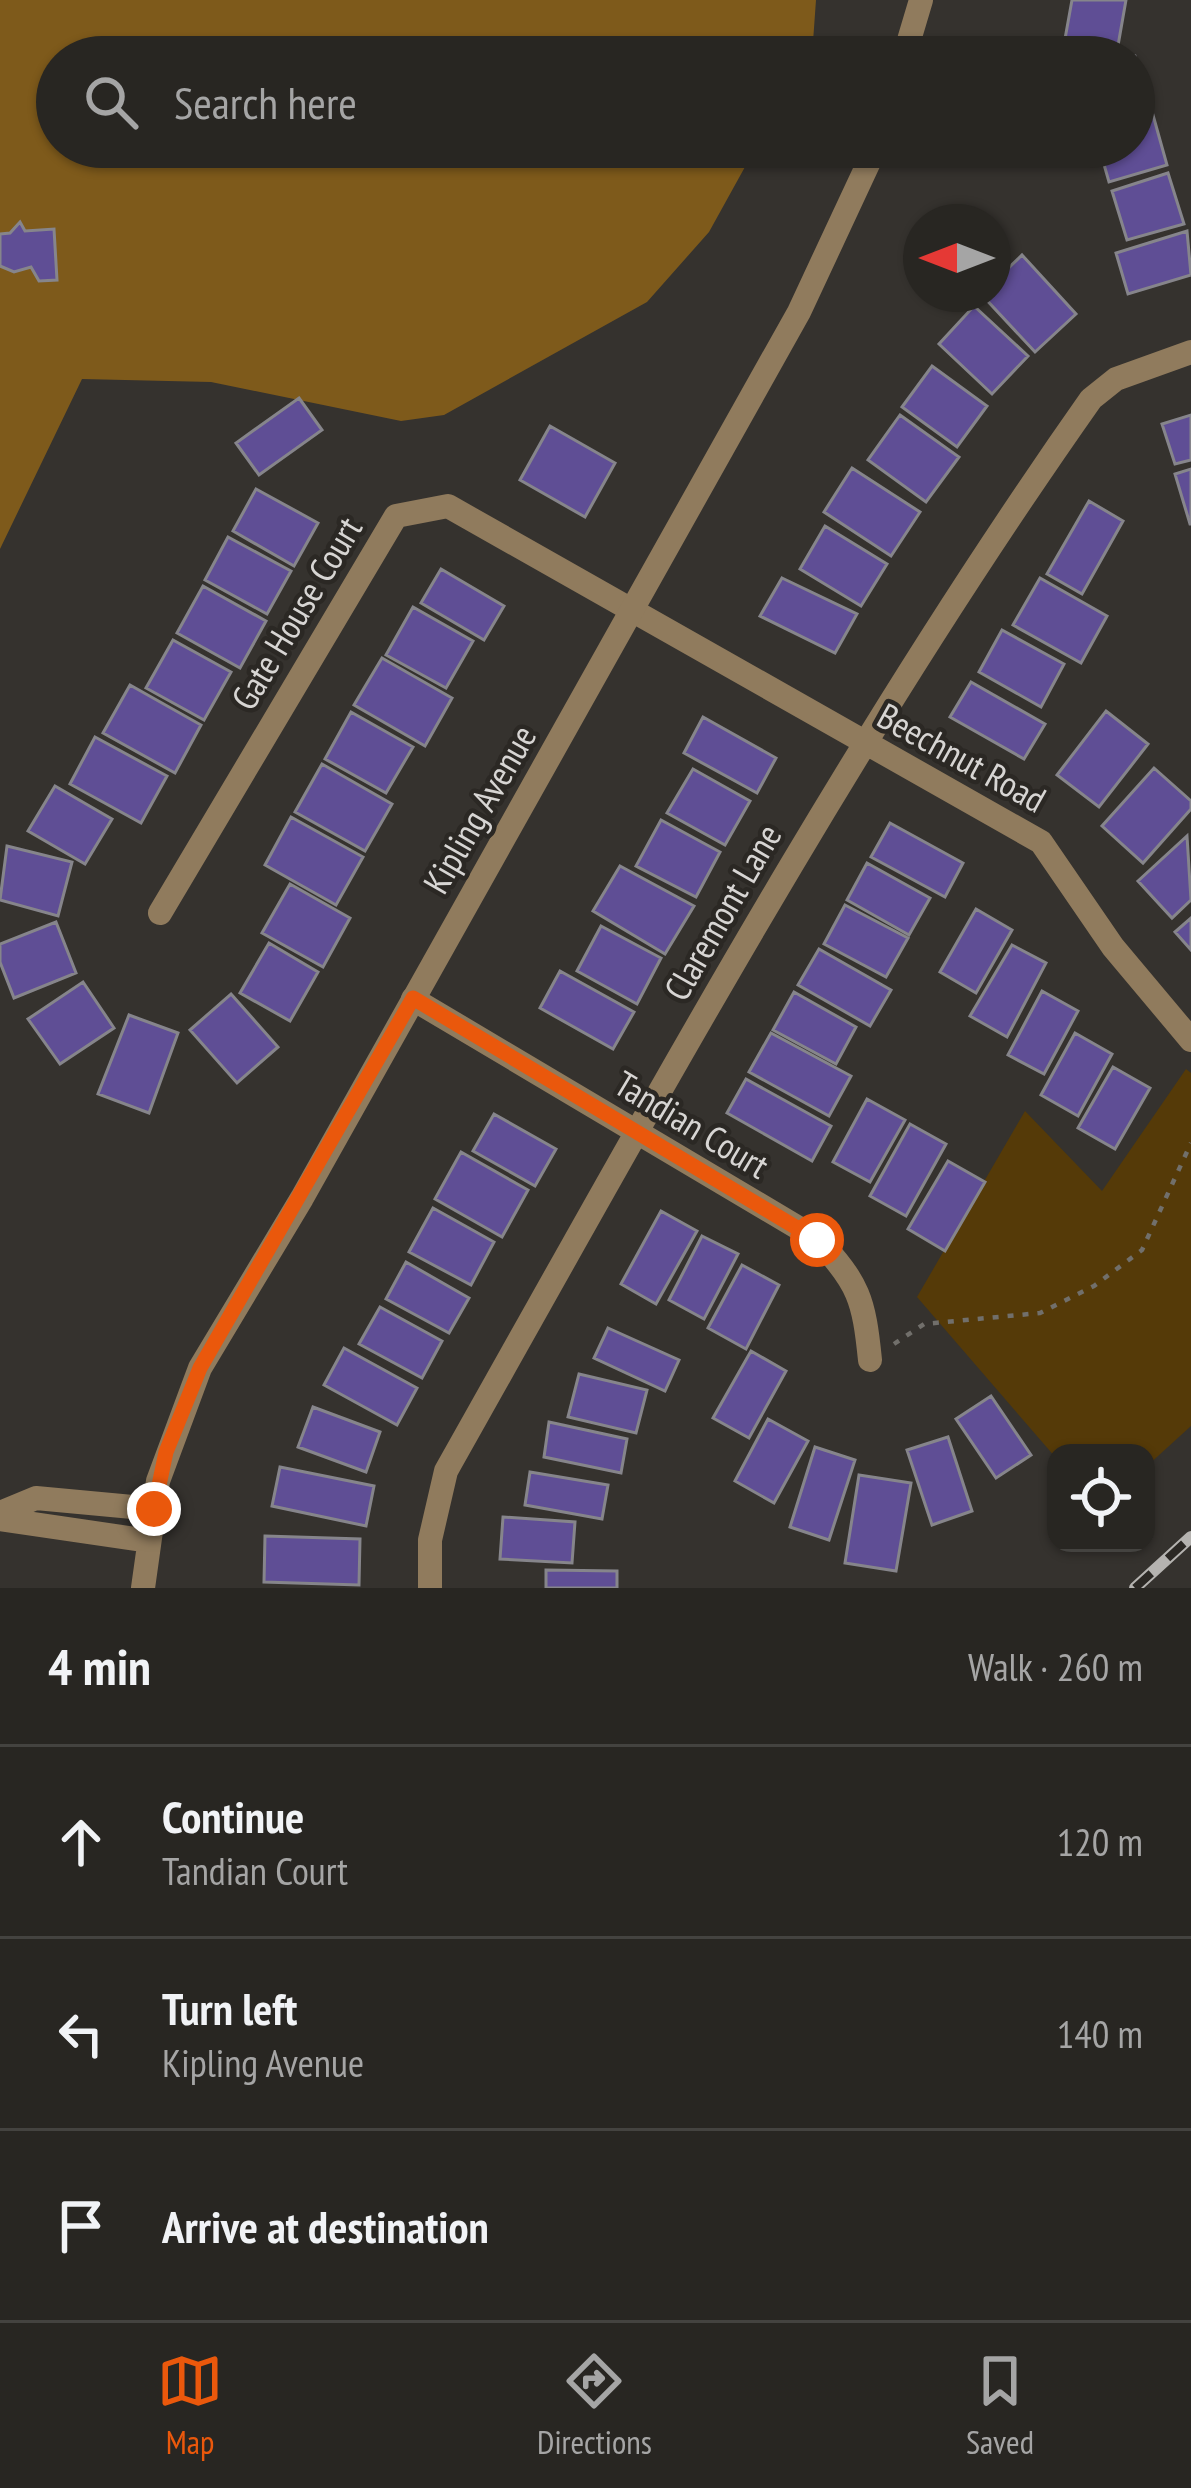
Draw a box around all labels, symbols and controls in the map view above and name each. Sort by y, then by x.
search box [36,36,1155,168]
icon: search [78,69,144,135]
text: Search here [174,73,357,131]
north arrow [903,204,1011,312]
street label: Gate House Court [220,508,372,718]
street label: Beechnut Road [870,692,1054,822]
street label: Kipling Avenue [412,716,546,902]
street label: Claremont Lane [653,815,791,1009]
street label: Tandian Court [606,1060,778,1188]
route start [790,1213,844,1267]
map controls [1047,1444,1155,1552]
button: locate [1047,1444,1155,1552]
route end [127,1482,181,1536]
text: 4 min [48,1633,151,1699]
text: Walk · 260 m [968,1641,1143,1692]
text: Continue [162,1787,304,1845]
icon: ahead [48,1809,114,1875]
text: 120 m [1057,1816,1143,1867]
text: Tandian Court [162,1845,348,1896]
text: Turn left [162,1979,297,2037]
icon: left [48,2001,114,2067]
text: 140 m [1057,2008,1143,2059]
text: Kipling Avenue [162,2037,364,2088]
icon: arrive [48,2193,114,2259]
text: Arrive at destination [162,2197,489,2255]
tab: Map [157,2348,223,2463]
tab: Directions [537,2348,652,2463]
tab: Saved [966,2348,1034,2463]

